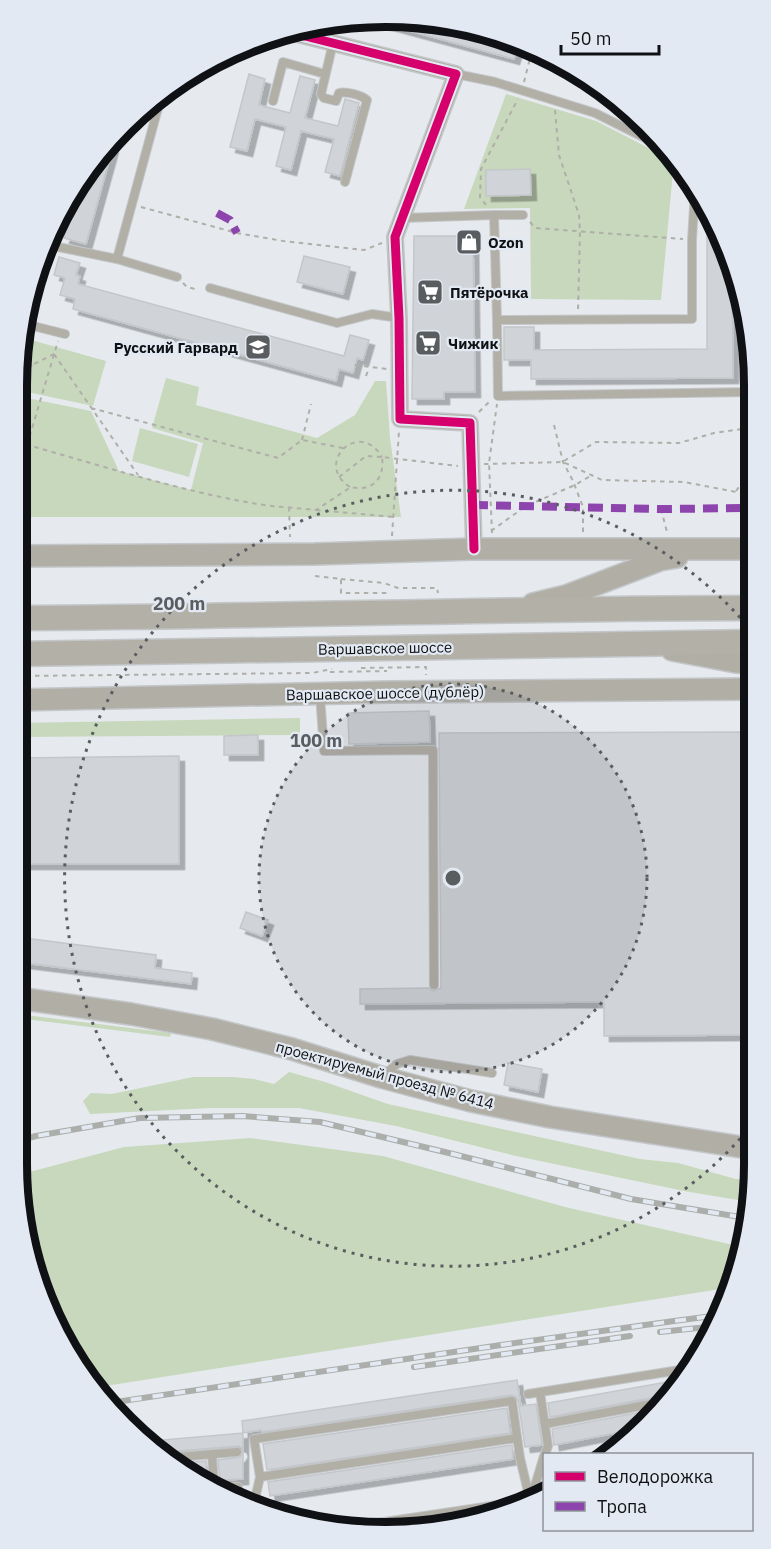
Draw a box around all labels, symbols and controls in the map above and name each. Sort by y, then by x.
scale bar [561,18,658,56]
text: 50 m [570,27,612,50]
shop icon: Ozon [454,227,484,257]
place label: Ozon [488,233,524,252]
supermarket icon: Пятёрочка [415,277,445,307]
place label: Пятёрочка [450,283,529,302]
supermarket icon: Чижик [413,328,443,358]
school or university icon: Русский Гарвард [243,332,273,362]
place label: Чижик [448,334,499,353]
place label: Русский Гарвард [114,338,238,357]
text: 200 m [153,592,205,615]
street label: Варшавское шоссе [318,637,452,659]
street label: Варшавское шоссе (дублёр) [286,682,484,704]
text: 100 m [290,729,342,752]
centre of rings [443,868,463,888]
street label: проектируемый проезд № 6414 [274,1037,496,1113]
legend [543,1453,753,1531]
text: Велодорожка [597,1465,713,1488]
text: Тропа [597,1495,647,1518]

